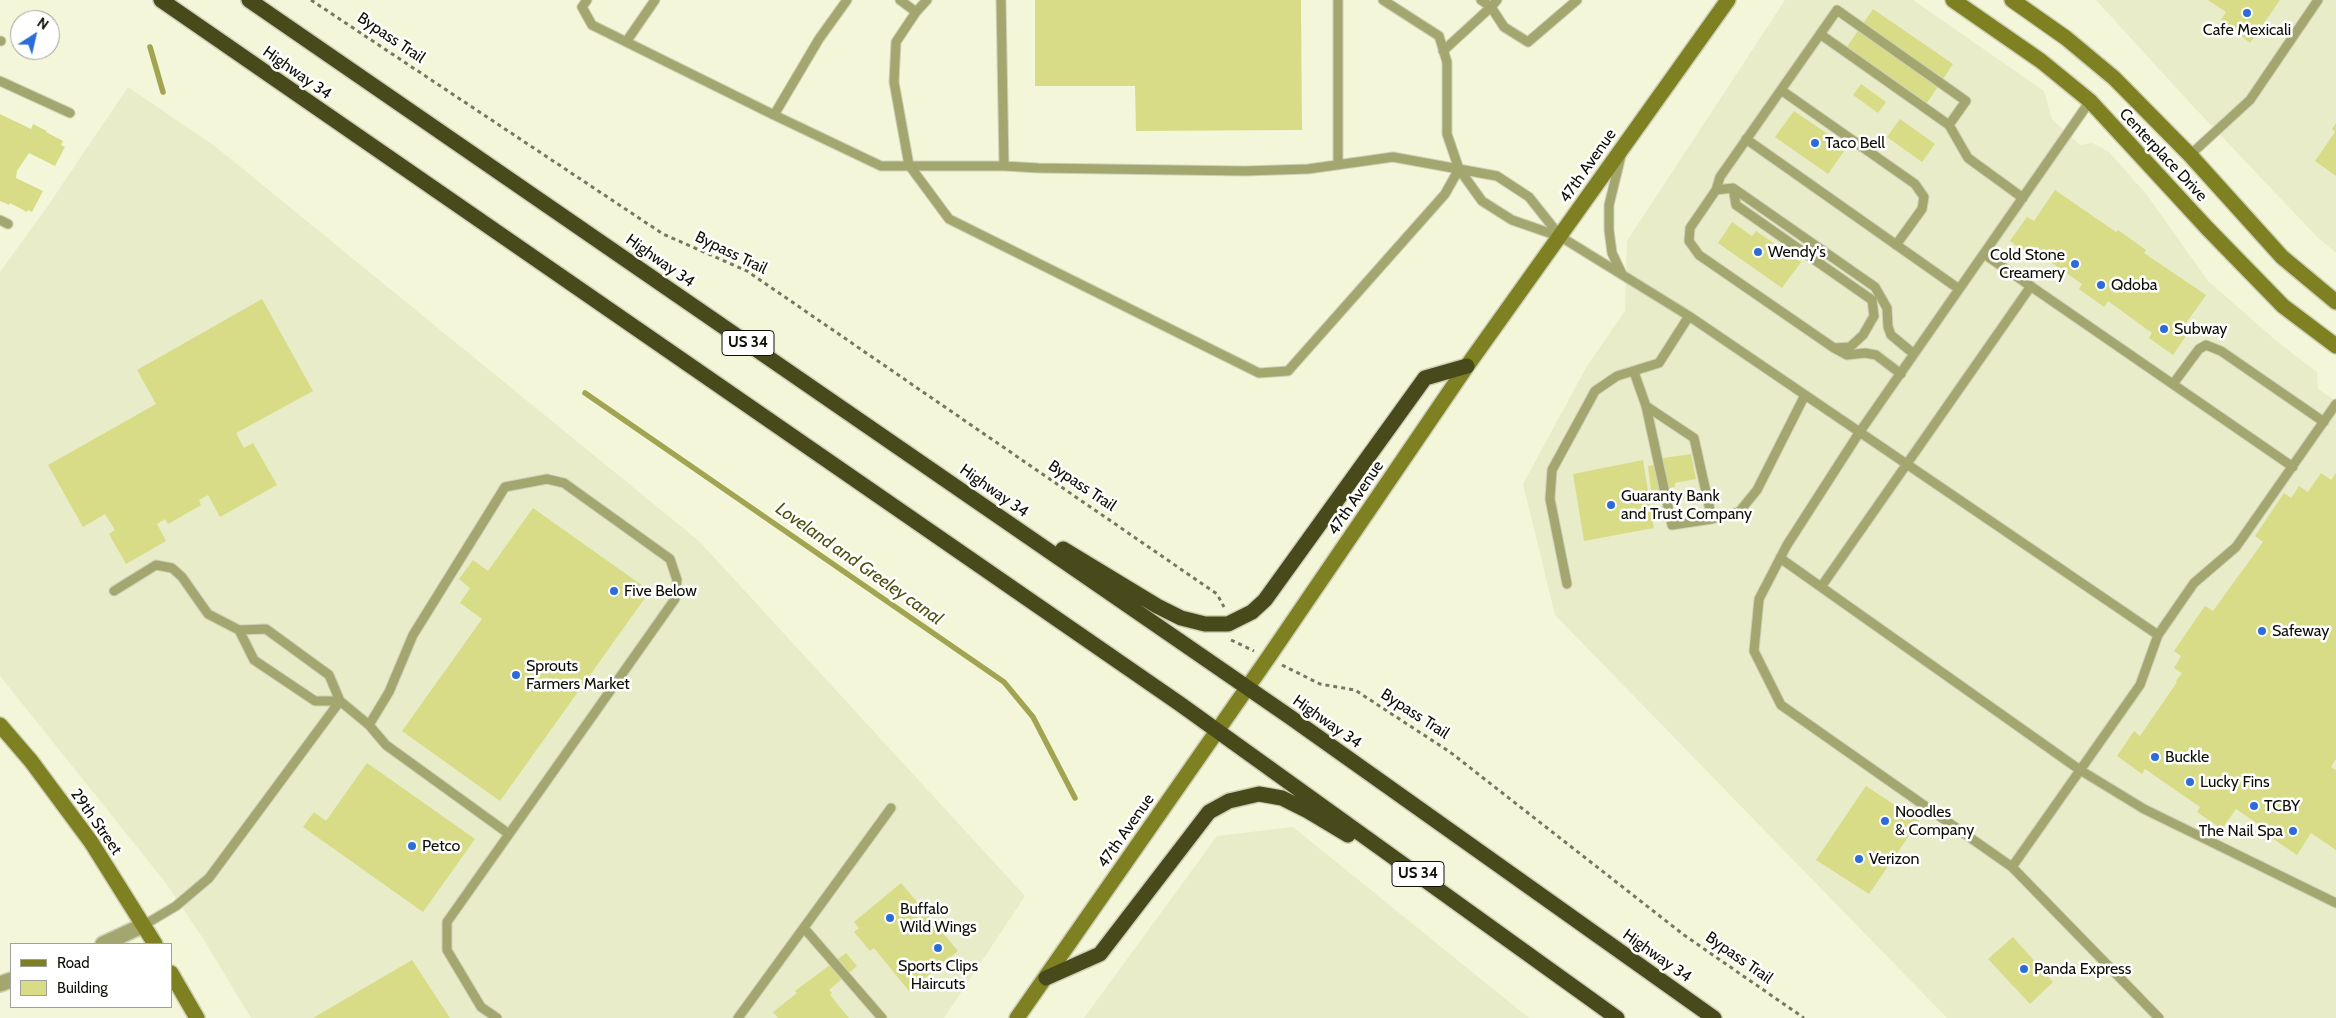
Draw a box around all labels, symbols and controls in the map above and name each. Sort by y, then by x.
marker: Cafe Mexicali [2241,7,2253,19]
street label: Bypass Trail [353,8,429,68]
north arrow [10,10,60,60]
text: N [34,13,52,34]
place label: Cafe Mexicali [2203,20,2291,40]
street label: Highway 34 [259,42,335,104]
street label: Centerplace Drive [2115,104,2211,206]
street label: 47th Avenue [1556,125,1620,207]
place label: Taco Bell [1825,133,1885,153]
marker: Taco Bell [1809,137,1821,149]
street label: Bypass Trail [692,227,770,279]
street label: Highway 34 [622,230,698,292]
place label: Wendy's [1768,242,1826,262]
place label: Cold Stone Creamery [1990,245,2065,283]
marker: Wendy's [1752,246,1764,258]
marker: Cold Stone Creamery [2069,258,2081,270]
place label: Qdoba [2111,275,2157,295]
marker: Qdoba [2095,279,2107,291]
place label: Subway [2174,319,2227,339]
marker: Subway [2158,323,2170,335]
road number: US 34 [722,330,774,356]
street label: Bypass Trail [1044,456,1120,516]
street label: 47th Avenue [1324,457,1388,539]
street label: Highway 34 [956,460,1032,522]
place label: Guaranty Bank and Trust Company [1621,486,1752,524]
water label: Loveland and Greeley canal [771,498,947,630]
marker: Guaranty Bank and Trust Company [1605,499,1617,511]
place label: Five Below [624,581,697,601]
marker: Five Below [608,585,620,597]
place label: Safeway [2272,621,2329,641]
marker: Safeway [2256,625,2268,637]
place label: Sprouts Farmers Market [526,656,630,694]
marker: Sprouts Farmers Market [510,669,522,681]
street label: Bypass Trail [1377,685,1453,743]
street label: Highway 34 [1289,691,1365,753]
place label: Buckle [2165,747,2209,767]
marker: Buckle [2149,751,2161,763]
place label: Lucky Fins [2200,772,2270,792]
marker: Lucky Fins [2184,776,2196,788]
street label: 29th Street [66,785,126,859]
street label: 47th Avenue [1094,790,1158,872]
place label: TCBY [2264,796,2300,816]
marker: TCBY [2248,800,2260,812]
place label: Noodles & Company [1895,802,1974,840]
marker: Noodles & Company [1879,815,1891,827]
place label: The Nail Spa [2199,821,2283,841]
marker: The Nail Spa [2287,825,2299,837]
place label: Petco [422,836,460,856]
marker: Petco [406,840,418,852]
place label: Verizon [1869,849,1920,869]
marker: Verizon [1853,853,1865,865]
road number: US 34 [1392,862,1444,886]
place label: Buffalo Wild Wings [900,899,977,937]
marker: Buffalo Wild Wings [884,912,896,924]
street label: Highway 34 [1619,925,1695,987]
street label: Bypass Trail [1702,928,1776,988]
marker: Sports Clips Haircuts [932,942,944,954]
legend [10,943,172,1008]
text: Road [57,954,90,972]
place label: Sports Clips Haircuts [898,956,978,994]
place label: Panda Express [2034,959,2131,979]
marker: Panda Express [2018,963,2030,975]
text: Building [57,979,108,997]

